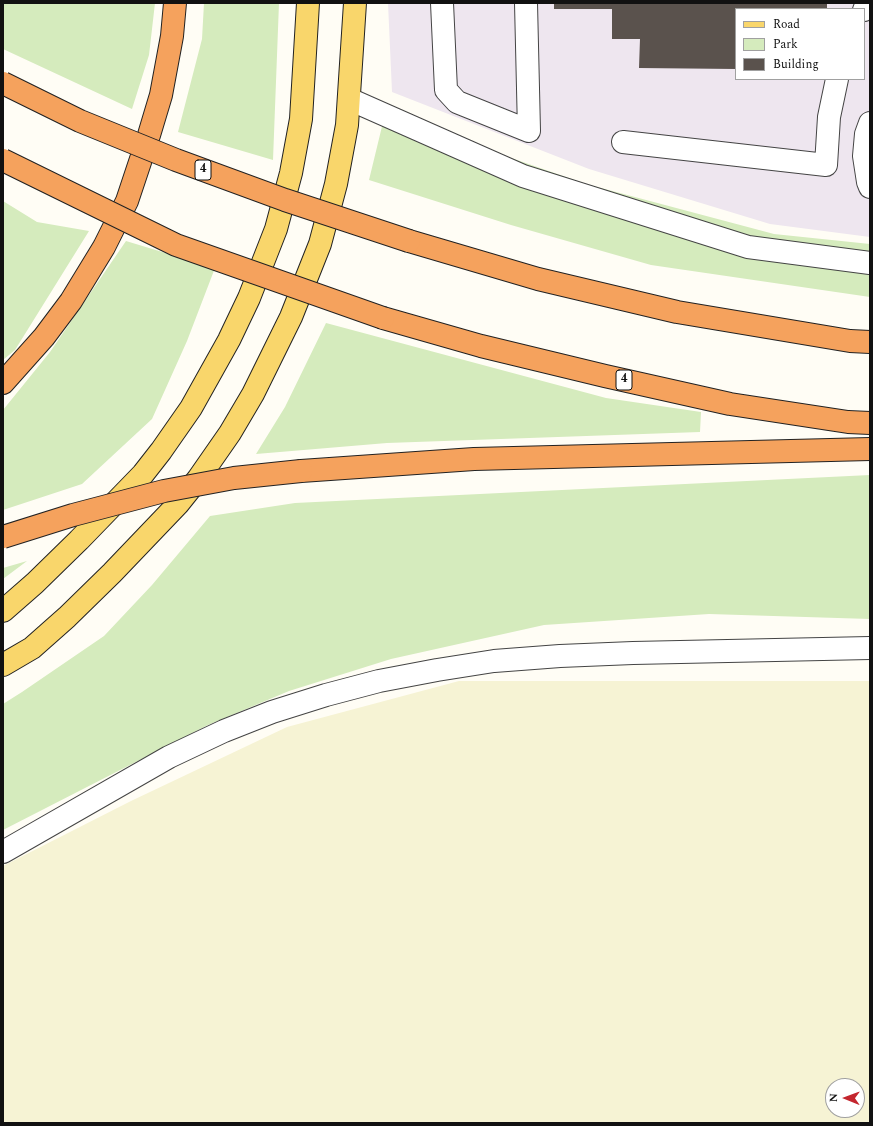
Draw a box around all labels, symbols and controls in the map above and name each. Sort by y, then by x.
legend [735,8,865,80]
text: Road [773,15,800,34]
text: Park [773,35,798,54]
text: Building [773,55,819,74]
road number: 4 [195,160,211,180]
road number: 4 [616,370,632,390]
north arrow [825,1078,865,1118]
text: N [825,1093,842,1102]

